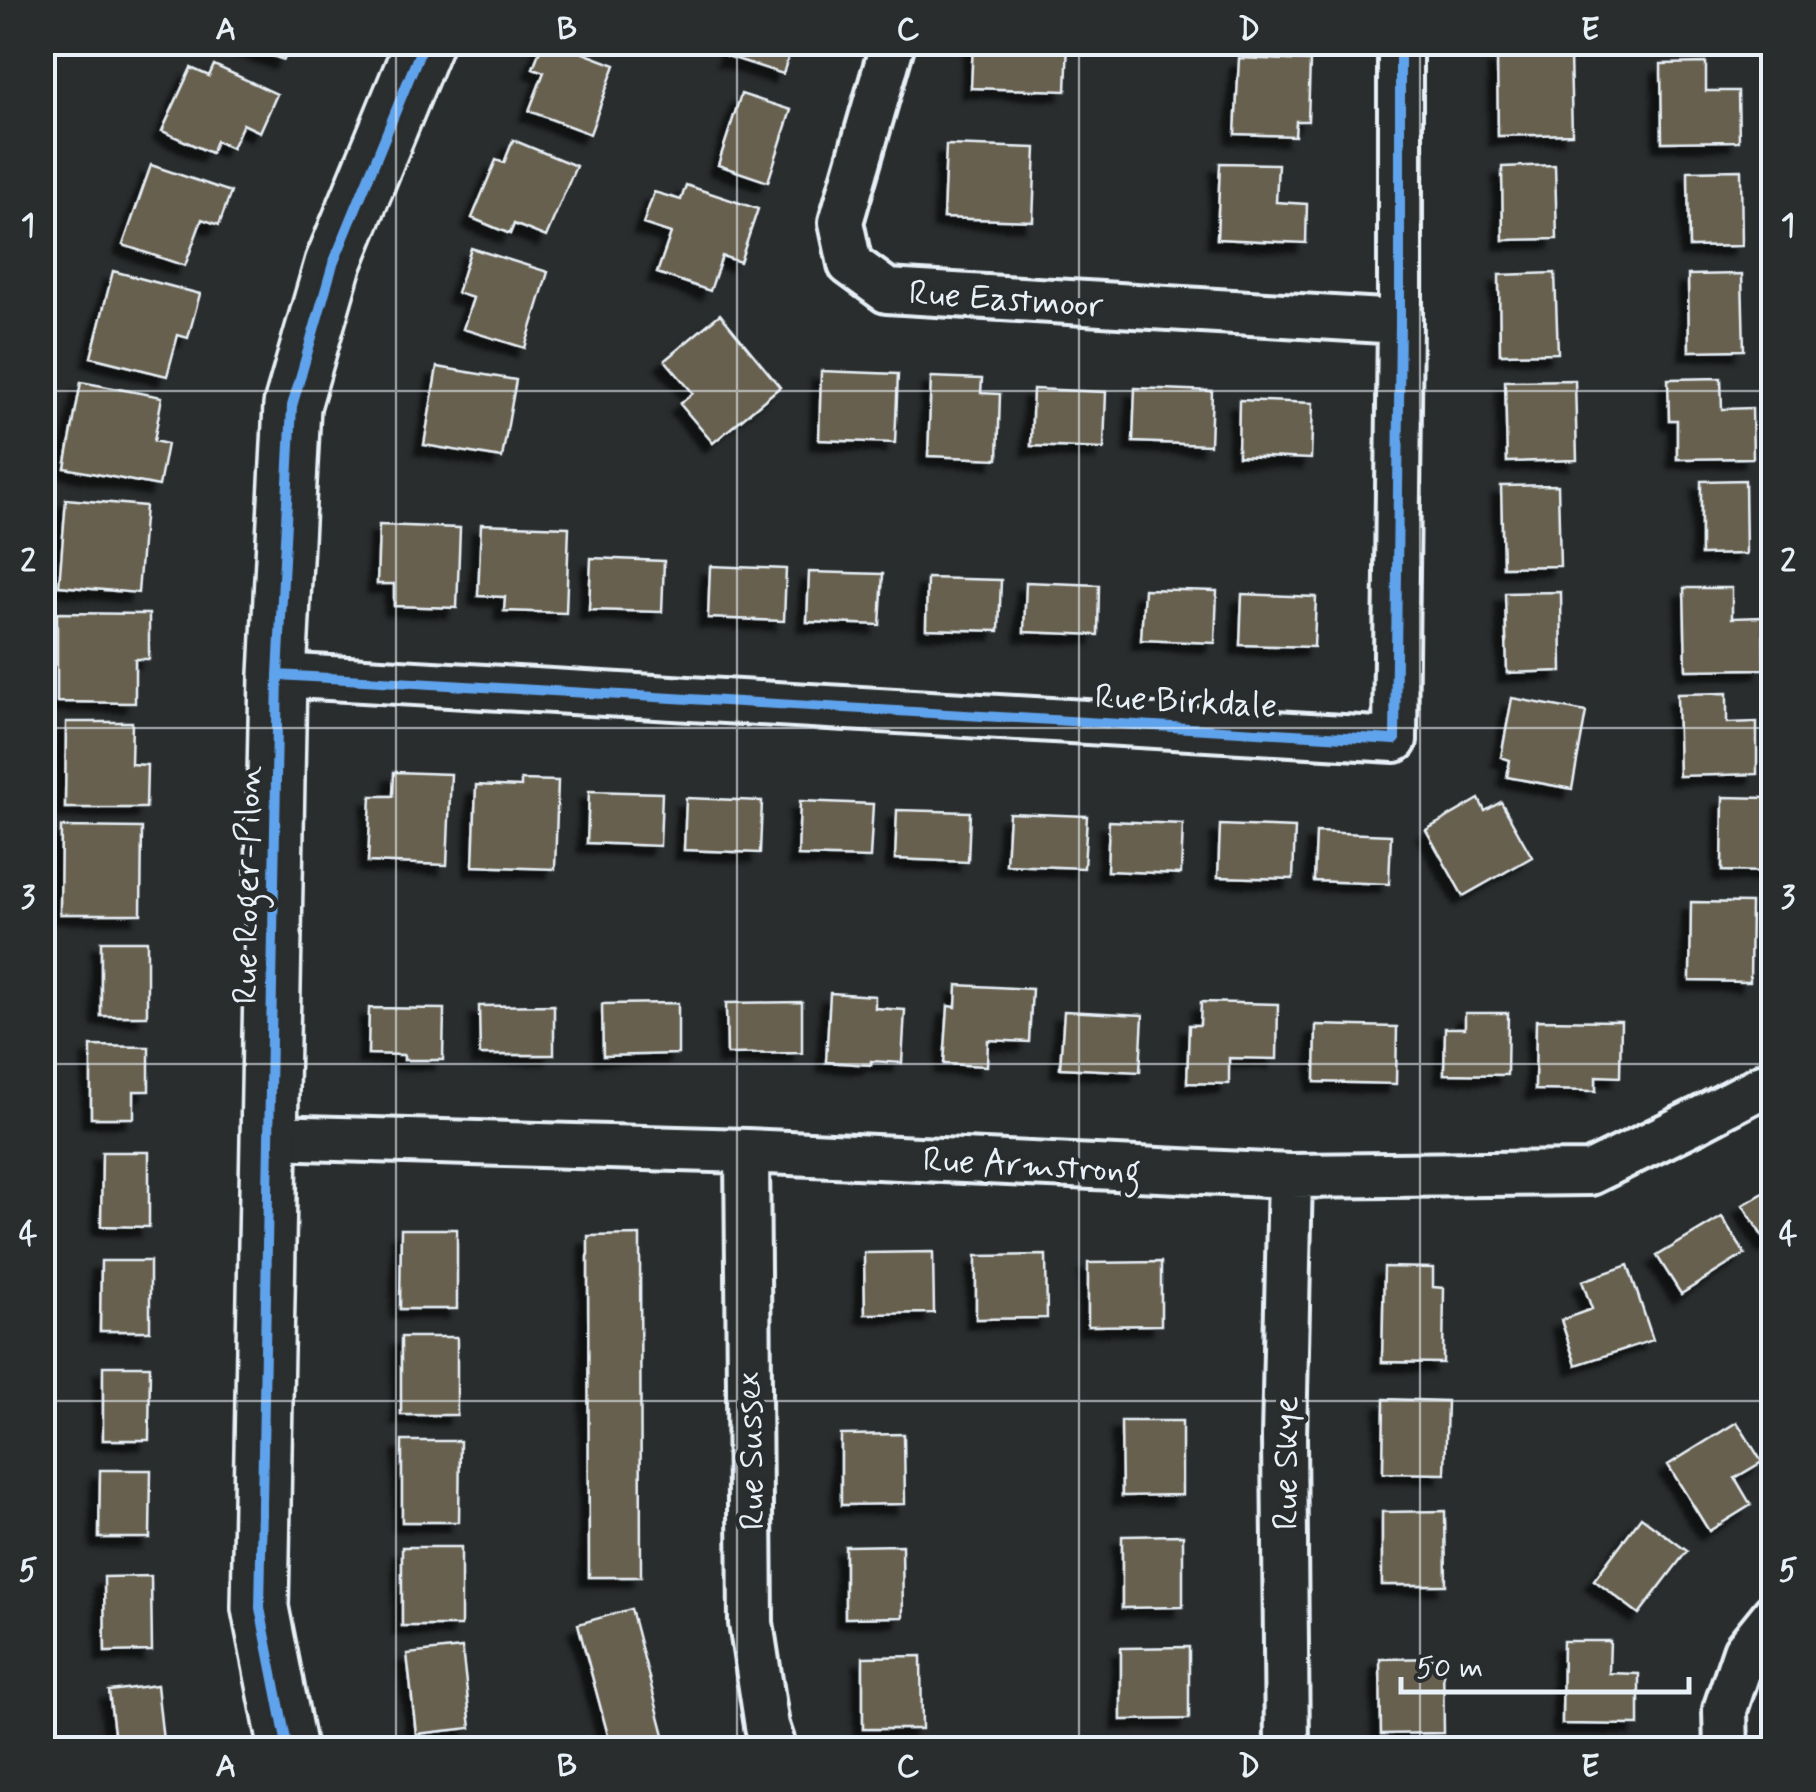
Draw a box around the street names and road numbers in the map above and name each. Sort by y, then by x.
street label: Rue Eastmoor [907,270,1105,330]
street label: Rue Birkdale [1094,674,1278,730]
street label: Rue Roger-Pilon [223,765,277,1005]
street label: Rue Armstrong [921,1137,1142,1199]
street label: Rue Sussex [728,1371,776,1531]
street label: Rue Skye [1264,1396,1310,1530]

